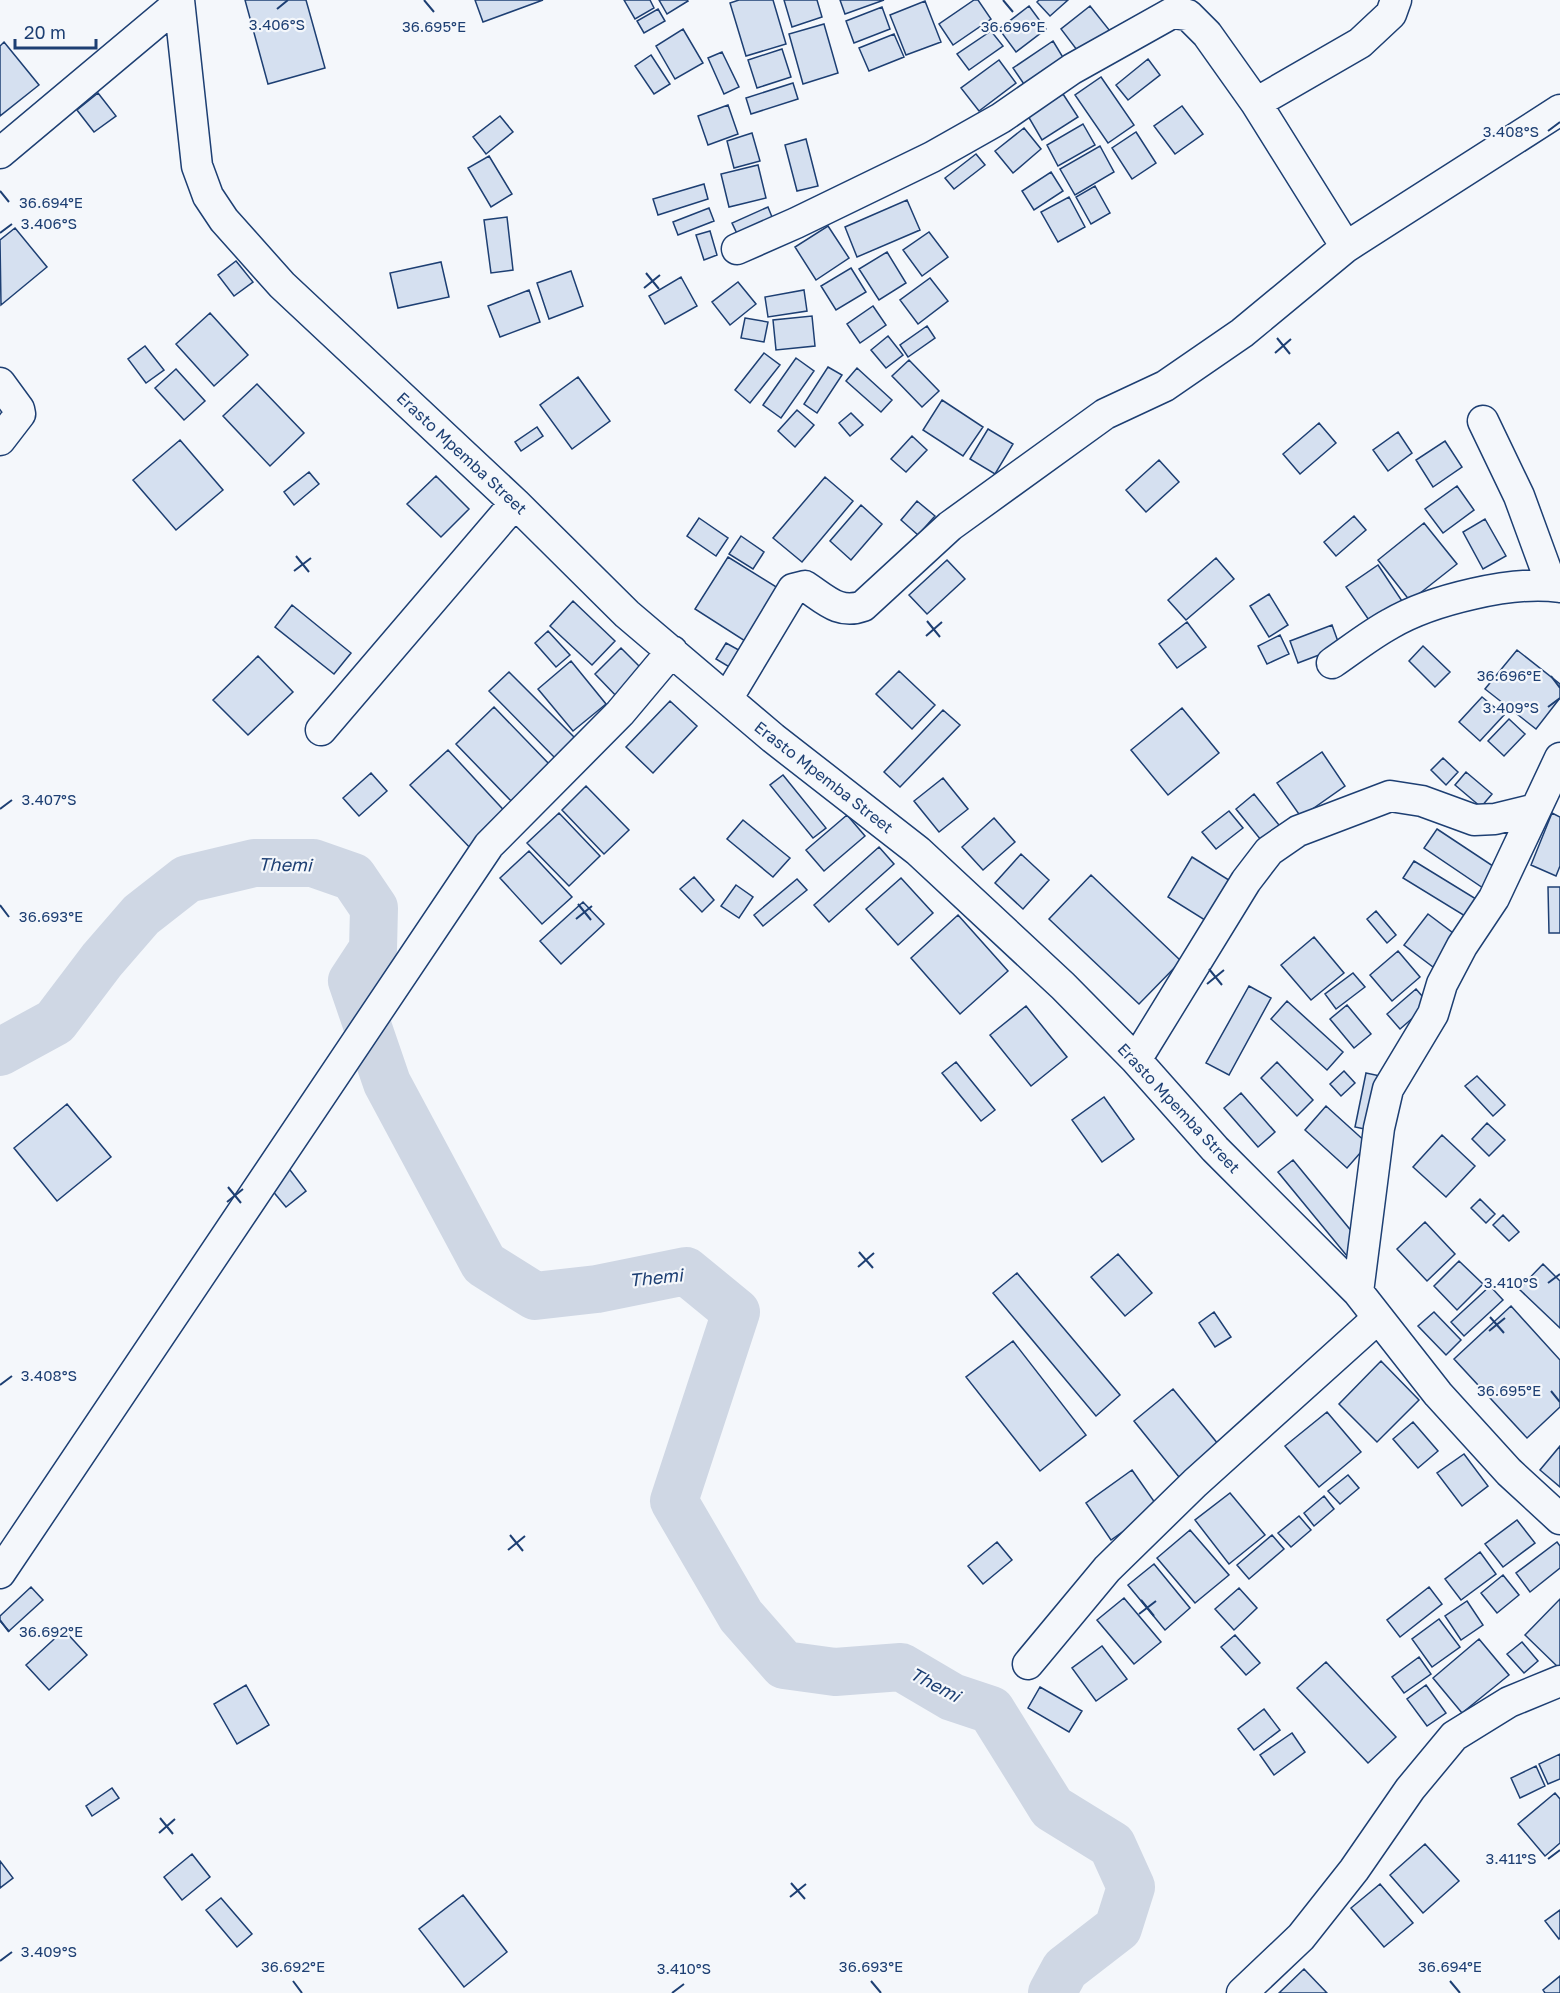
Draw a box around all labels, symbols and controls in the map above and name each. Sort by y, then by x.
scale bar [15,12,96,50]
text: 3.406°S [249,15,305,33]
text: 36.695°E [402,17,466,35]
text: 36.696°E [981,17,1045,35]
text: 20 m [24,21,66,43]
text: 3.408°S [1483,122,1539,140]
text: 36.694°E [19,193,83,211]
text: 3.406°S [21,214,77,232]
street label: Erasto Mpemba Street [393,387,531,519]
text: 36.696°E [1477,666,1541,684]
text: 3.409°S [1483,698,1539,716]
street label: Erasto Mpemba Street [751,717,897,837]
text: 3.407°S [21,790,77,808]
water label: Themi [258,853,314,876]
text: 36.693°E [19,907,83,925]
street label: Erasto Mpemba Street [1113,1039,1245,1177]
water label: Themi [628,1263,686,1291]
text: 3.410°S [1484,1273,1538,1291]
text: 3.408°S [21,1366,77,1384]
text: 36.695°E [1477,1381,1541,1399]
text: 36.692°E [19,1622,83,1640]
water label: Themi [907,1662,966,1707]
text: 3.411°S [1485,1849,1537,1867]
text: 3.409°S [21,1942,77,1960]
text: 36.692°E [261,1957,325,1975]
text: 36.693°E [839,1957,903,1975]
text: 36.694°E [1418,1957,1482,1975]
text: 3.410°S [657,1959,711,1977]

